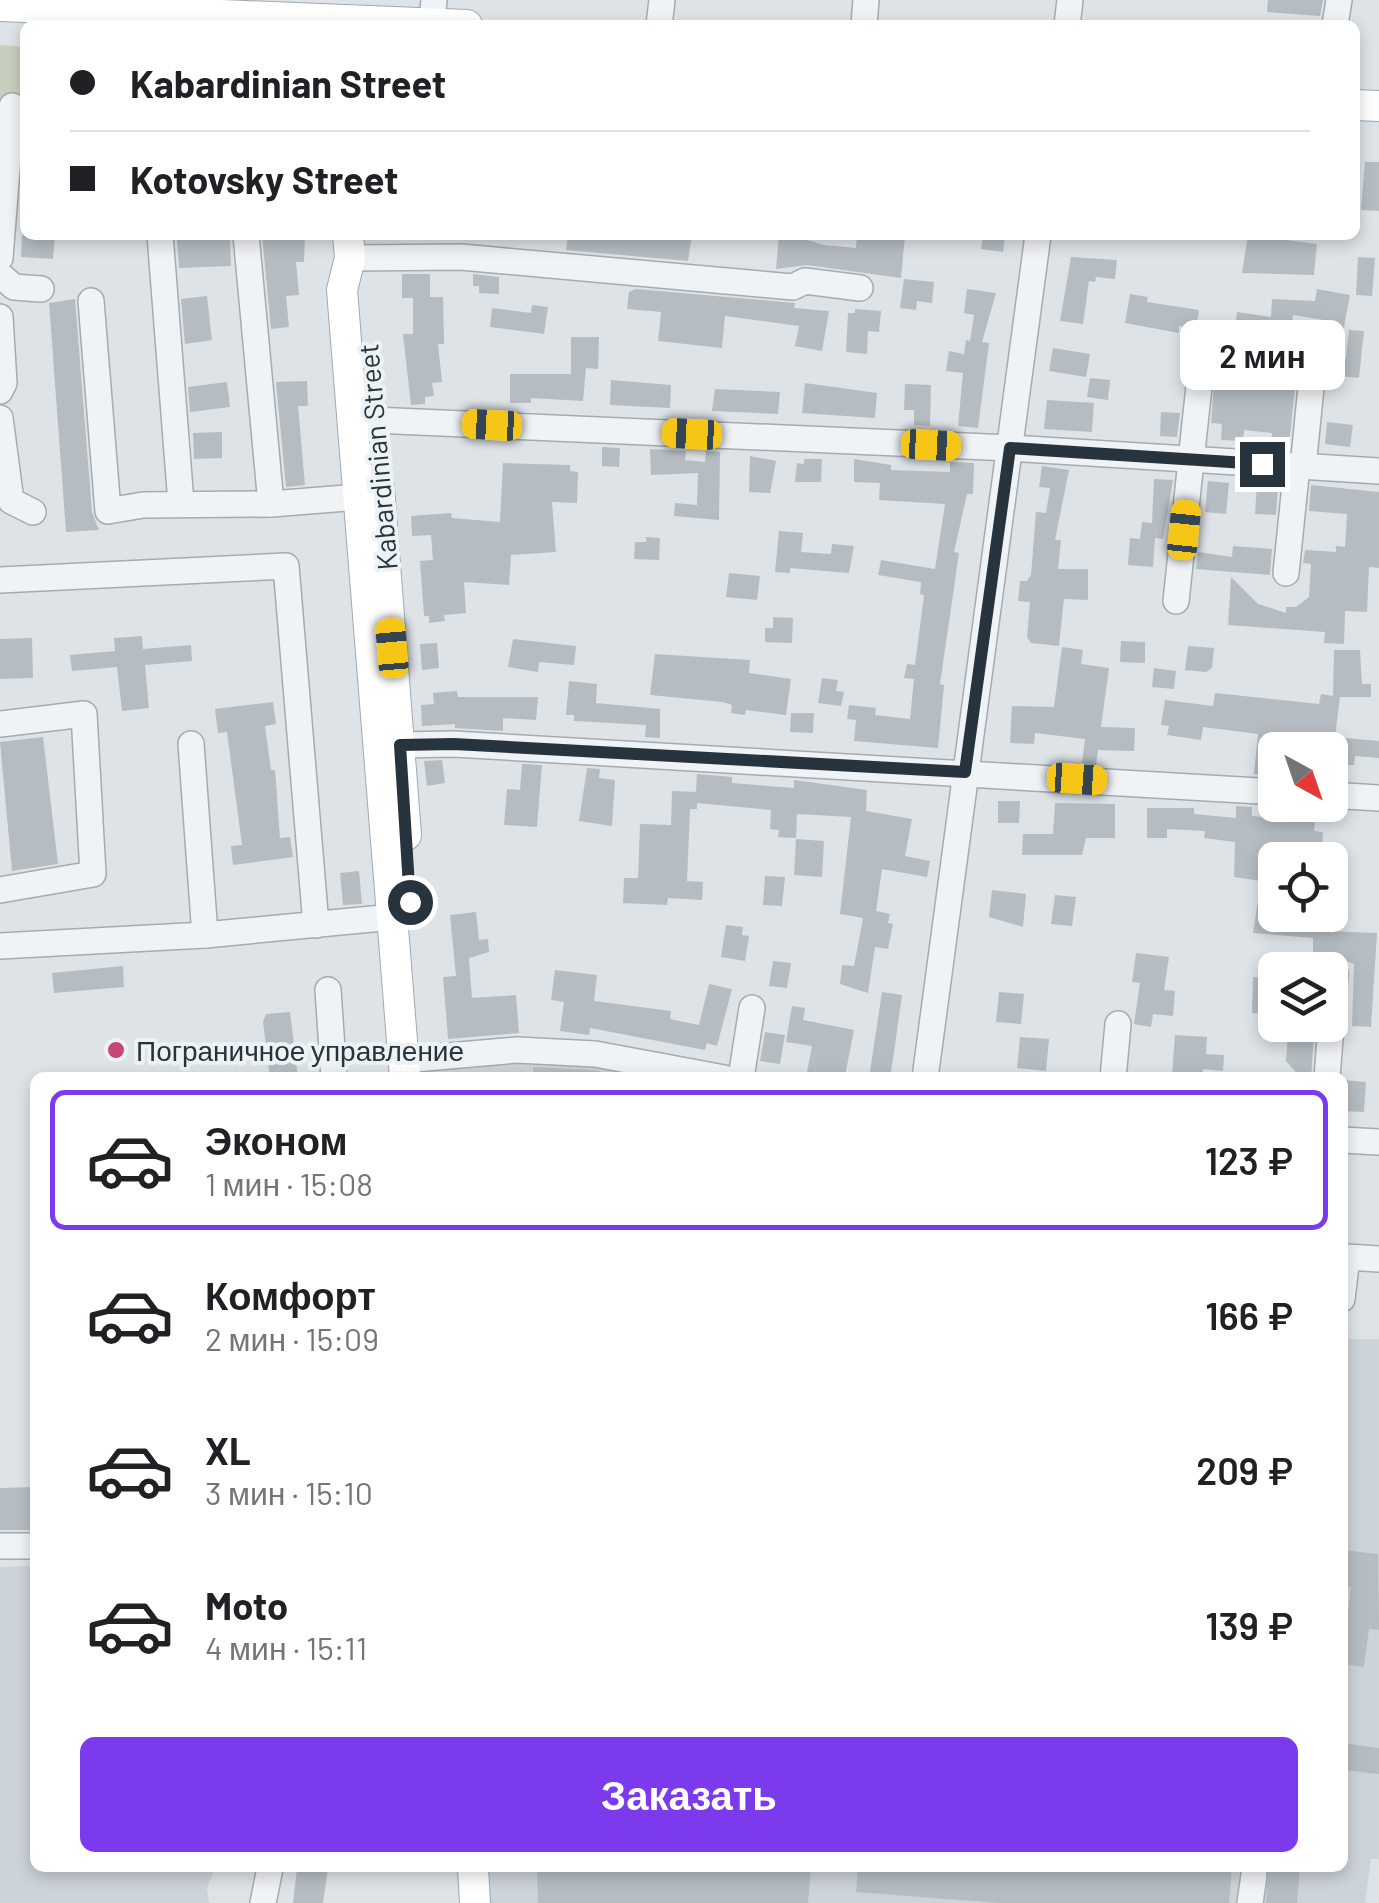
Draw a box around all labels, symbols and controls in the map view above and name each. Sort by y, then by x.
text: Kabardinian Street [130,60,446,106]
text: Kotovsky Street [130,156,398,202]
callout: 2 мин [1180,319,1344,389]
text: 2 мин [1219,336,1306,374]
street label: Kabardinian Street [350,342,404,572]
car [461,408,523,442]
car [661,417,723,451]
car [900,428,962,462]
route end [1240,442,1285,487]
car [1166,499,1202,561]
car [374,617,410,679]
north arrow [1258,732,1348,822]
map controls [1258,732,1348,1042]
car [1046,762,1108,796]
button: locate [1258,842,1348,932]
route start [388,880,433,925]
button: layers [1258,952,1348,1042]
place label: Пограничное управление [136,1033,464,1067]
marker: Пограничное управление [105,1039,127,1061]
icon: car [85,1115,175,1205]
text: Эконом [205,1117,348,1163]
text: 123 ₽ [1205,1137,1293,1183]
text: 1 мин · 15:08 [205,1164,373,1202]
icon: car [85,1270,175,1360]
text: Комфорт [205,1272,376,1318]
text: 166 ₽ [1205,1292,1293,1338]
text: 2 мин · 15:09 [205,1319,379,1357]
icon: car [85,1425,175,1515]
text: XL [205,1427,251,1473]
text: 209 ₽ [1196,1447,1293,1493]
text: 3 мин · 15:10 [205,1473,373,1511]
icon: car [85,1580,175,1670]
text: Moto [205,1582,288,1628]
text: 139 ₽ [1205,1602,1293,1648]
text: 4 мин · 15:11 [205,1628,367,1666]
button: Заказать [80,1737,1298,1852]

